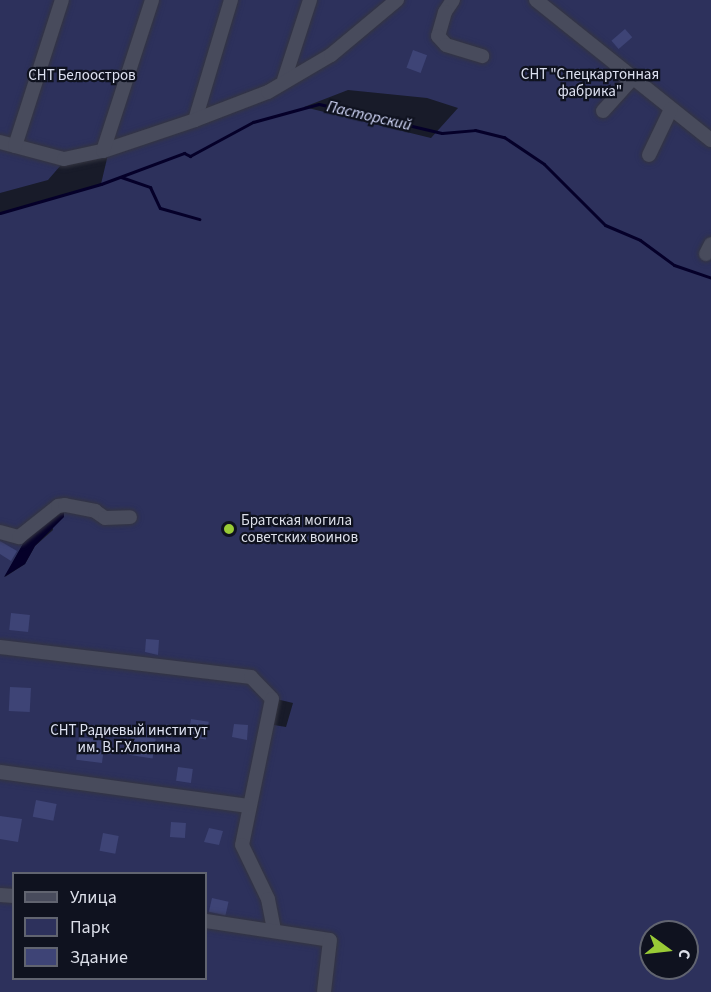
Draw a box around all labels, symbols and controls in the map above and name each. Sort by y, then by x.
park label: СНТ "Спецкартонная фабрика" [521,65,659,100]
park label: СНТ Белоостров [28,67,136,85]
water label: Пасторский [325,97,413,135]
place label: Братская могила советских воинов [241,511,358,546]
marker: Братская могила советских воинов [222,522,236,536]
park label: СНТ Радиевый институт им. В.Г.Хлопина [50,721,208,756]
legend [12,872,207,980]
text: Улица [70,885,117,910]
text: Парк [70,915,110,940]
north arrow [639,920,699,980]
text: Здание [70,945,128,970]
text: С [673,947,696,961]

